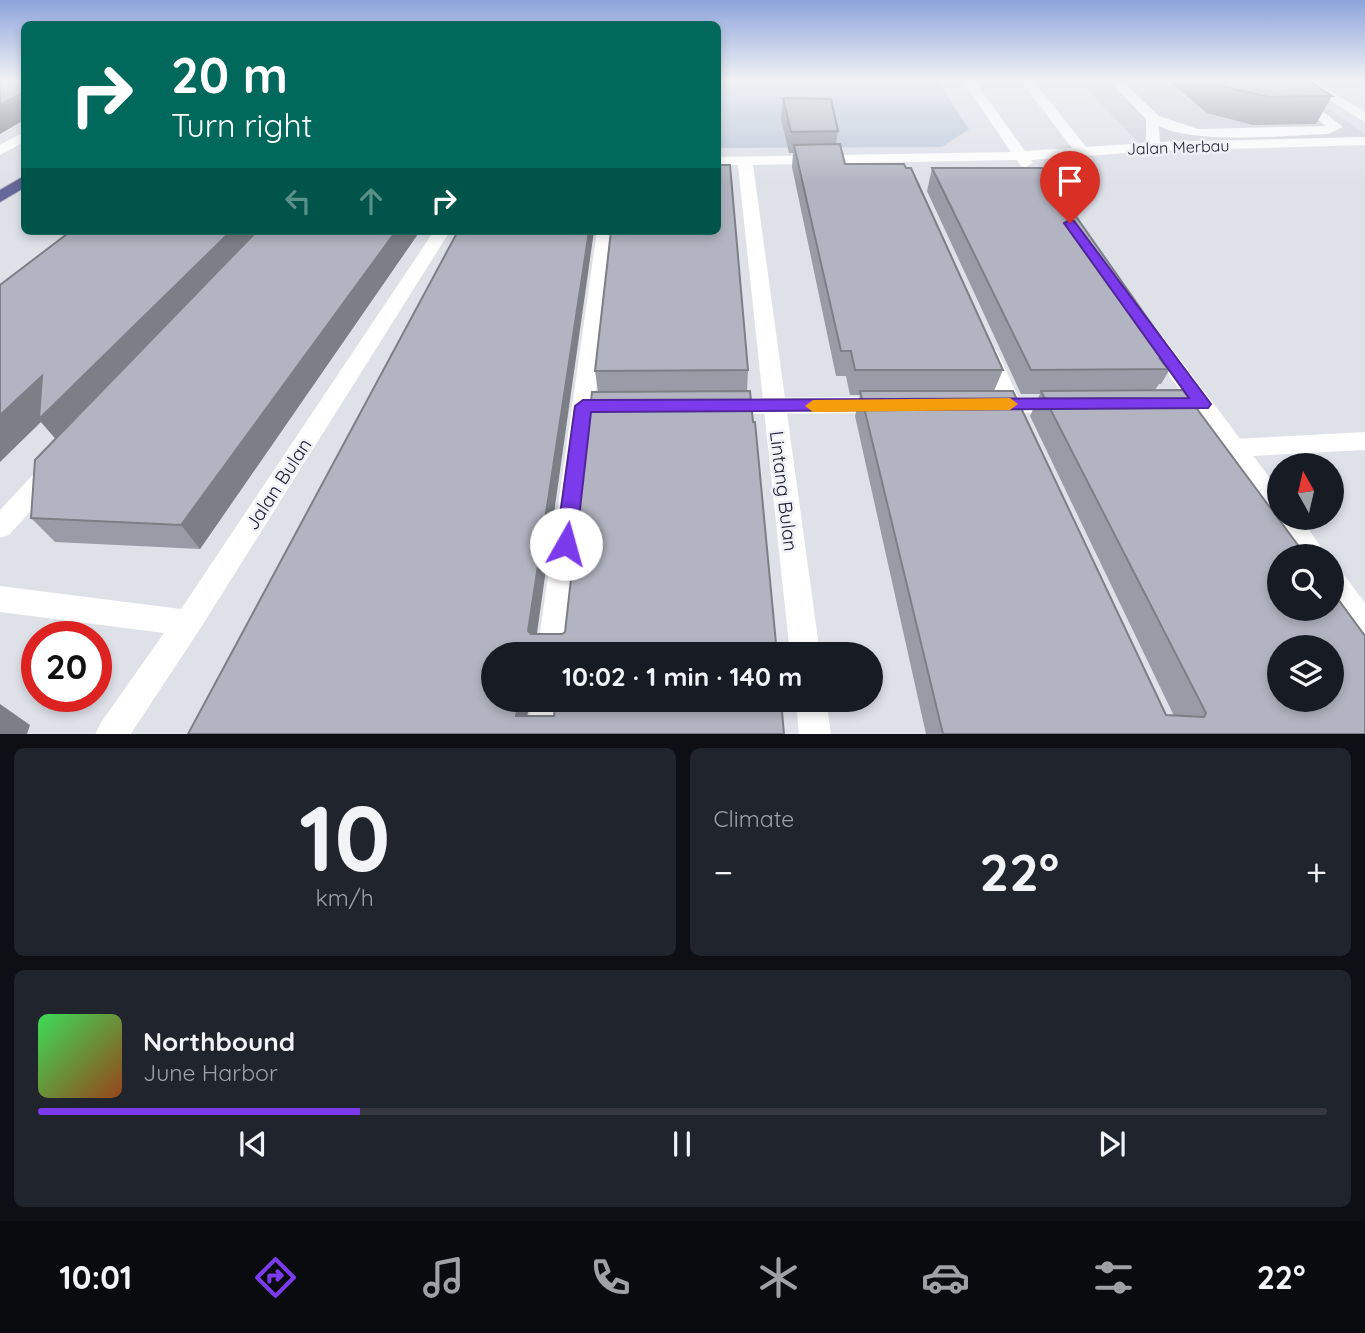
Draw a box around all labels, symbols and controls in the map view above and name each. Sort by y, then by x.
text: 20 m [171,44,288,105]
icon: right [56,49,147,140]
text: Turn right [171,105,312,145]
street label: Jalan Merbau [1126,135,1230,159]
pin [1040,151,1100,223]
icon: arrive [1051,162,1089,200]
icon: left [279,182,317,220]
icon: ahead [352,182,390,220]
icon: right [425,182,463,220]
street label: Lintang Bulan [765,429,803,553]
street label: Jalan Bulan [239,434,317,534]
north arrow [1267,453,1344,530]
map controls [1267,453,1344,712]
position arrow [529,507,603,581]
button: search [1267,544,1344,621]
speed limit sign: 20 [21,621,112,712]
button: layers [1267,635,1344,712]
text: 10:02 · 1 min · 140 m [562,660,802,693]
text: 10 [299,780,390,894]
text: Climate [714,804,794,833]
text: 22° [980,839,1059,904]
text: − [714,848,733,896]
text: + [1306,848,1327,896]
text: km/h [316,883,374,912]
text: Northbound [143,1025,295,1058]
text: June Harbor [143,1058,278,1087]
icon: previous [234,1125,272,1163]
icon: pause [663,1125,701,1163]
icon: next [1093,1125,1131,1163]
icon: directions [251,1253,300,1302]
icon: music [419,1253,468,1302]
icon: phone [586,1253,635,1302]
icon: climate [754,1253,803,1302]
icon: car [921,1253,970,1302]
icon: filters [1089,1253,1138,1302]
text: 10:01 [59,1257,132,1297]
text: 22° [1257,1257,1306,1297]

